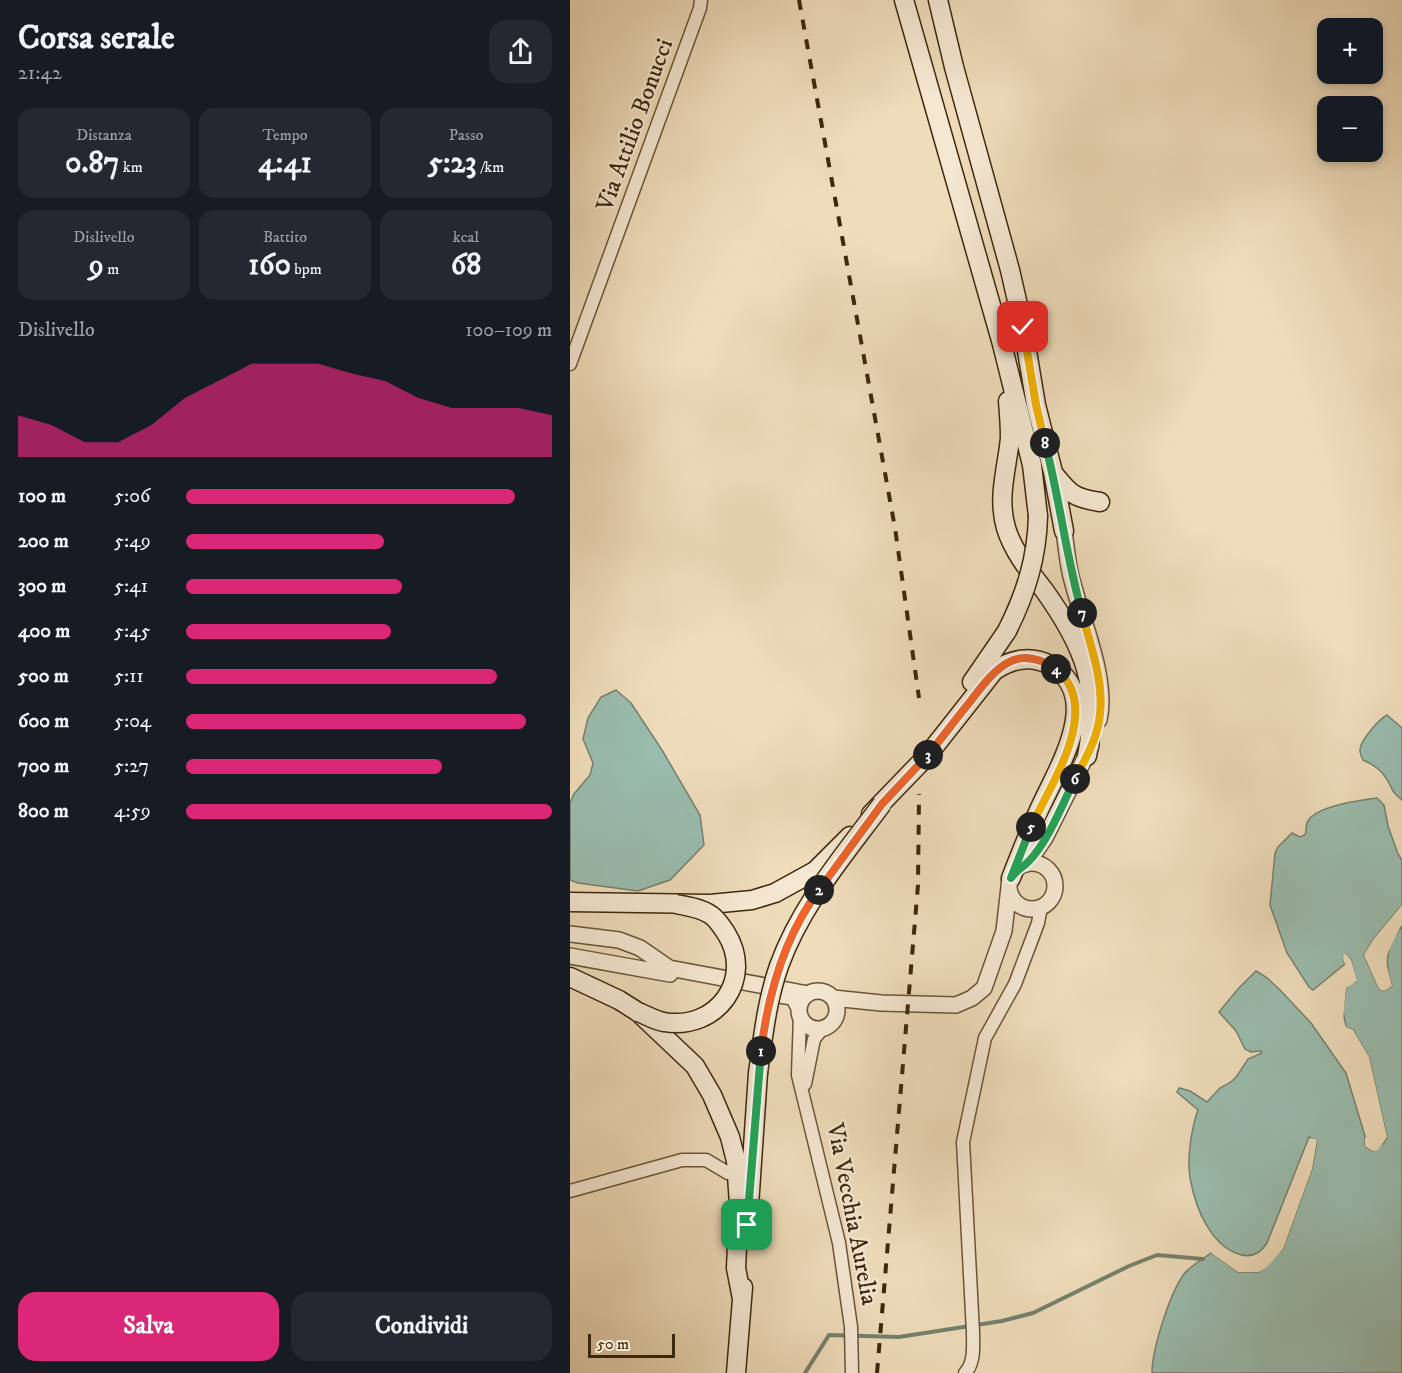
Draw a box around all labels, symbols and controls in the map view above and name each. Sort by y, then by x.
text: Corsa serale [18,18,175,59]
map controls [1317,18,1383,162]
button: + [1317,18,1383,84]
button: share [489,20,552,83]
street label: Via Attilio Bonucci [590,35,680,216]
text: 21:42 [18,61,62,86]
button: − [1317,96,1383,162]
text: Distanza [76,125,132,145]
text: Tempo [263,125,307,145]
text: Passo [449,125,483,145]
text: 0.87 [65,145,119,182]
text: 4:41 [258,145,312,182]
text: 5:23 [428,145,476,182]
text: km [119,157,143,177]
text: /km [476,157,504,177]
text: Dislivello [73,227,135,247]
text: Battito [263,227,307,247]
text: kcal [453,227,479,247]
text: 9 [89,247,104,284]
text: 160 [248,247,291,284]
text: 68 [451,247,481,284]
text: m [104,259,119,279]
text: bpm [291,259,322,279]
pin [997,301,1048,352]
icon: check [1006,310,1039,343]
text: Dislivello [18,318,95,343]
text: 100–109 m [465,318,552,343]
pin: 8 [1030,428,1060,458]
text: 8 [1041,433,1049,453]
text: 100 m [18,484,66,509]
text: 5:06 [114,484,150,509]
text: 200 m [18,529,69,554]
text: 5:49 [114,529,151,554]
text: 300 m [18,574,66,599]
text: 5:41 [114,574,148,599]
pin: 7 [1067,598,1097,628]
text: 7 [1078,603,1086,623]
text: 400 m [18,619,70,644]
text: 5:45 [114,619,150,644]
pin: 4 [1041,654,1071,684]
text: 4 [1051,659,1061,679]
text: 500 m [18,664,69,689]
text: 5:11 [114,664,144,689]
text: 600 m [18,709,69,734]
text: 5:04 [114,709,151,734]
pin: 3 [913,740,943,770]
text: 3 [925,745,931,765]
text: 700 m [18,754,69,779]
text: 5:27 [114,754,149,779]
pin: 6 [1060,764,1090,794]
text: 6 [1071,769,1079,789]
text: 800 m [18,799,69,824]
text: 4:59 [114,799,151,824]
pin: 5 [1016,812,1046,842]
text: 5 [1027,817,1035,837]
pin: 2 [804,875,834,905]
text: 2 [815,880,823,900]
pin: 1 [746,1036,776,1066]
text: 1 [758,1041,764,1061]
street label: Via Vecchia Aurelia [819,1120,884,1308]
pin [721,1199,772,1250]
icon: arrive [730,1208,763,1241]
button: Salva [18,1292,279,1361]
button: Condividi [291,1292,552,1361]
scale bar [588,1331,675,1358]
text: 50 m [597,1334,629,1354]

